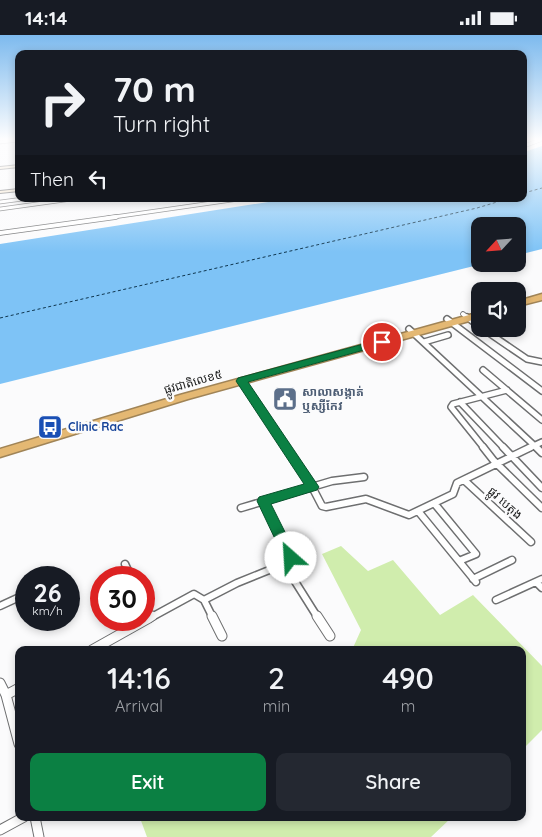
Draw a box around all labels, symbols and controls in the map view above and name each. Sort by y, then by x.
text: 14:14 [25,6,67,30]
text: 70 m [113,67,196,111]
icon: right [30,70,95,135]
text: Turn right [113,110,210,138]
icon: left [84,165,112,193]
text: Then [30,167,74,191]
north arrow [471,217,526,273]
map controls [471,217,526,337]
button: sound [471,282,526,337]
pin [361,321,403,363]
icon: arrive [368,328,396,356]
street label: ផ្លូវជាតិលេខ៥ [162,366,225,400]
place label: សាលាសង្កាត់ ឬស្សីកែវ [302,384,364,413]
public building icon: សាលាសង្កាត់ ឬស្សីកែវ [272,386,298,412]
bus stop icon: Clinic Rac [37,414,63,440]
place label: Clinic Rac [68,419,123,434]
street label: ផ្លូវ បេតុង [483,483,526,525]
position arrow [264,531,316,583]
speed limit sign: 30 [90,566,155,631]
text: 26 [33,577,62,608]
text: km/h [32,603,63,618]
text: 14:16 [107,659,171,697]
text: 2 [268,659,285,697]
text: 490 [382,659,434,697]
text: Arrival [115,696,163,716]
text: min [263,696,290,716]
text: m [401,696,415,716]
button: Exit [30,753,266,811]
button: Share [276,753,511,811]

